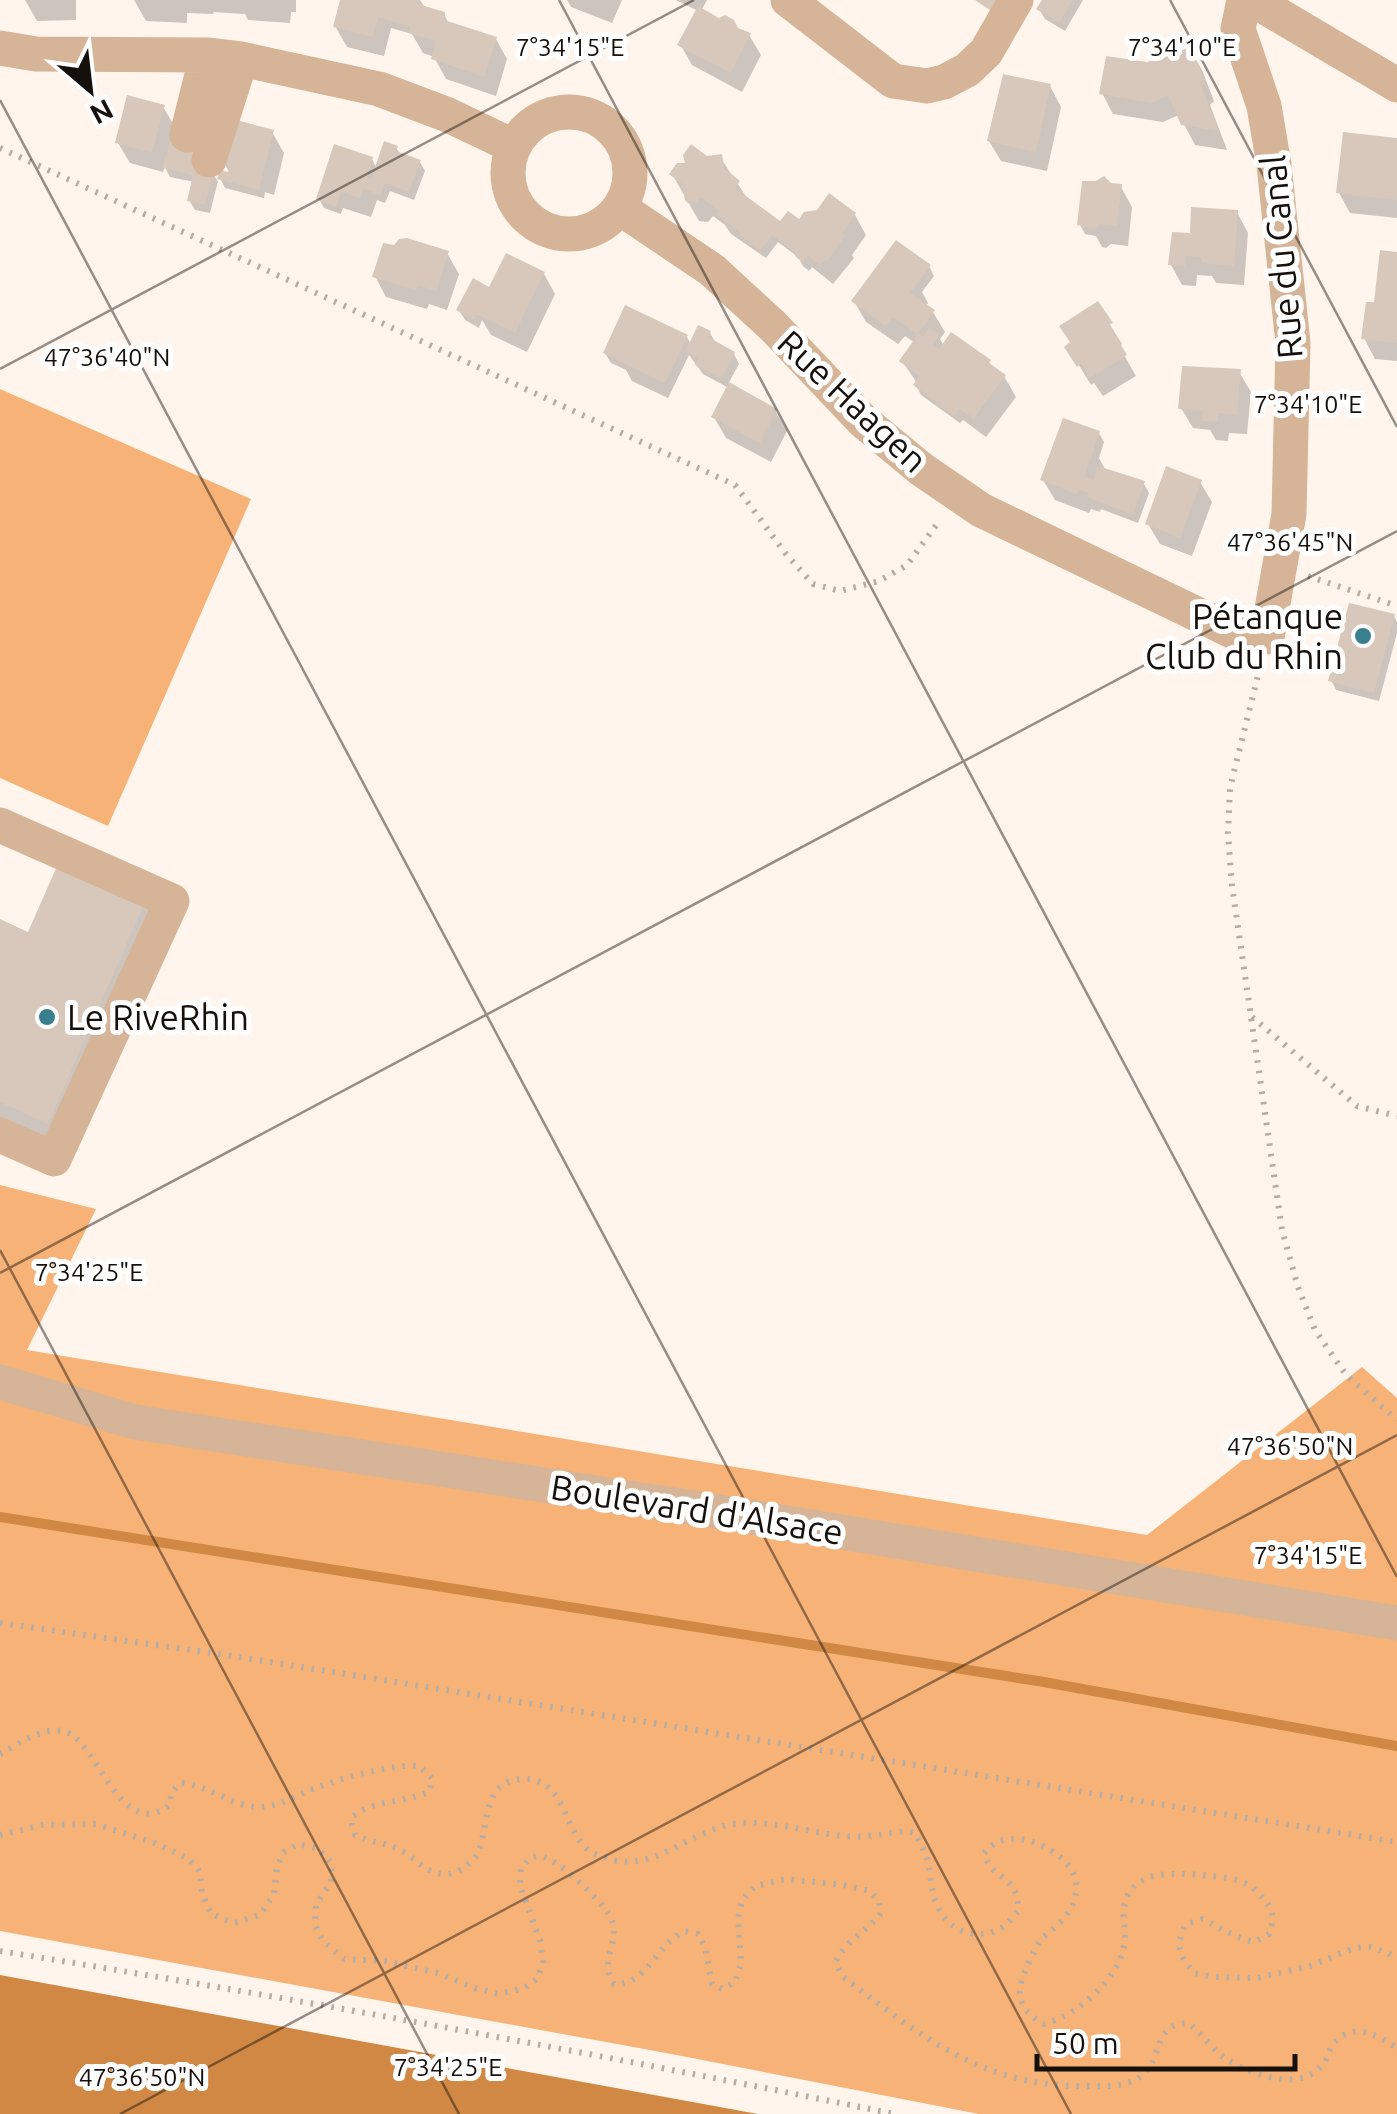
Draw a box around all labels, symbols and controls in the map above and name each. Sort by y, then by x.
text: 7°34'15"E [516,33,624,61]
text: 7°34'10"E [1128,33,1236,61]
north arrow [40,40,140,140]
text: N [85,94,118,131]
street label: Rue du Canal [1252,154,1310,360]
street label: Rue Haagen [770,322,936,480]
text: 47°36'40"N [44,343,170,371]
text: 7°34'10"E [1254,390,1362,418]
text: 47°36'45"N [1227,528,1353,556]
place label: Pétanque Club du Rhin [1145,596,1343,676]
marker: Pétanque Club du Rhin [1352,625,1374,647]
place label: Le RiveRhin [67,997,249,1037]
marker: Le RiveRhin [36,1006,58,1028]
text: 7°34'25"E [35,1258,143,1286]
text: 47°36'50"N [1227,1432,1353,1460]
street label: Boulevard d'Alsace [548,1466,846,1552]
text: 7°34'15"E [1254,1541,1362,1569]
scale bar [1037,2009,1294,2071]
text: 50 m [1052,2026,1119,2060]
text: 7°34'25"E [394,2053,502,2081]
text: 47°36'50"N [79,2063,205,2091]

